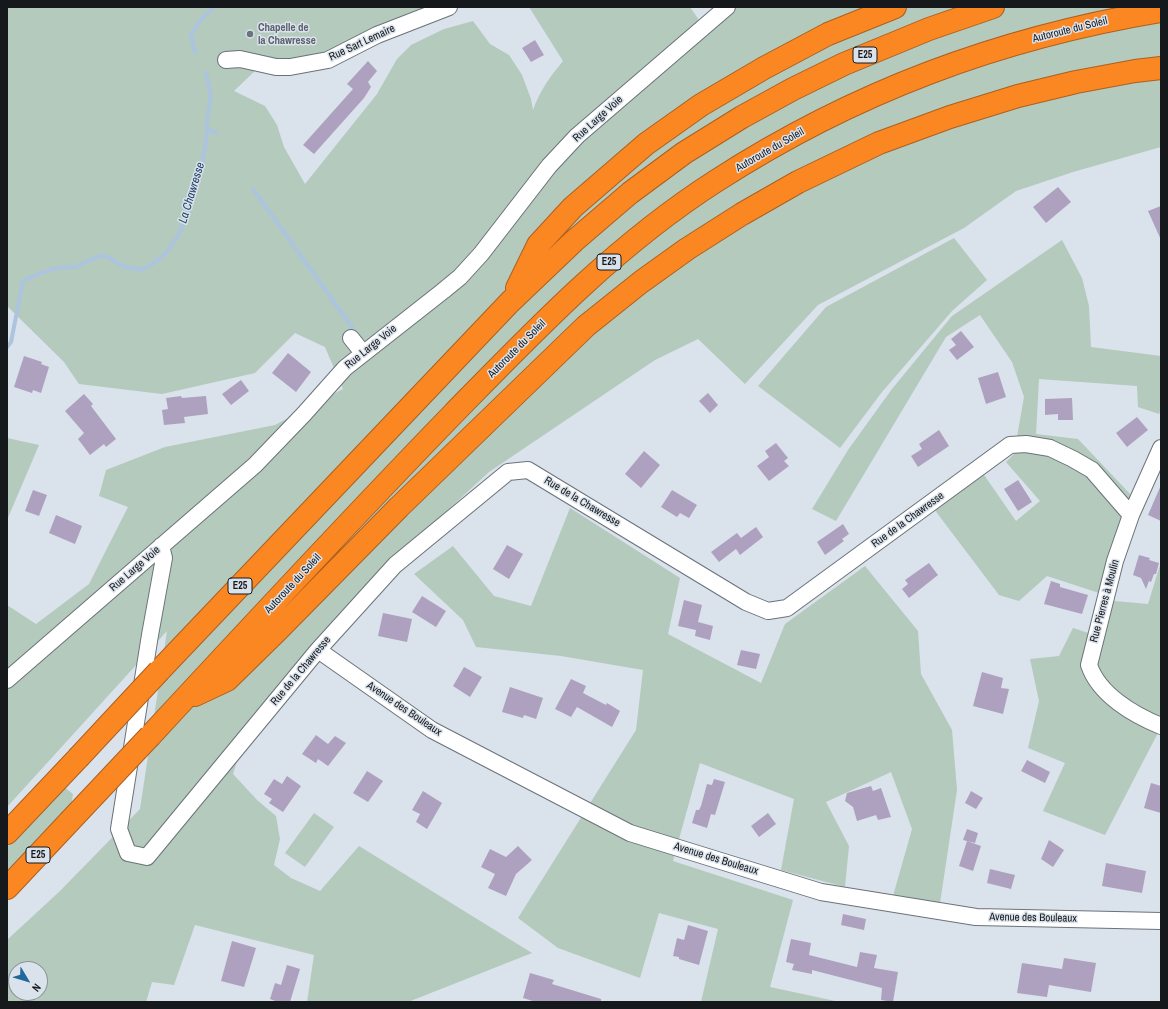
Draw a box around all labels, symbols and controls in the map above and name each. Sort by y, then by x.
street label: Autoroute du Soleil [1031,14,1109,46]
place label: Chapelle de la Chawresse [258,21,316,47]
street label: Rue Sart Lemaire [327,22,397,64]
marker: Chapelle de la Chawresse [245,29,255,39]
road number: E25 [853,47,877,63]
street label: Rue Large Voie [570,93,626,145]
street label: Autoroute du Soleil [733,125,807,175]
water label: La Chawresse [176,161,208,225]
road number: E25 [597,254,621,270]
street label: Autoroute du Soleil [485,317,549,381]
street label: Rue Large Voie [342,322,400,372]
street label: Rue de la Chawresse [542,474,622,530]
street label: Rue de la Chawresse [869,489,947,551]
street label: Rue Large Voie [107,543,163,595]
street label: Autoroute du Soleil [262,551,324,617]
street label: Rue Pierres à Moulin [1088,558,1122,644]
road number: E25 [228,578,252,594]
street label: Rue de la Chawresse [268,634,334,708]
street label: Avenue des Bouleaux [364,679,444,739]
street label: Avenue des Bouleaux [672,840,760,878]
road number: E25 [26,847,50,863]
street label: Avenue des Bouleaux [989,911,1077,925]
north arrow [8,961,48,1001]
text: N [29,981,44,995]

